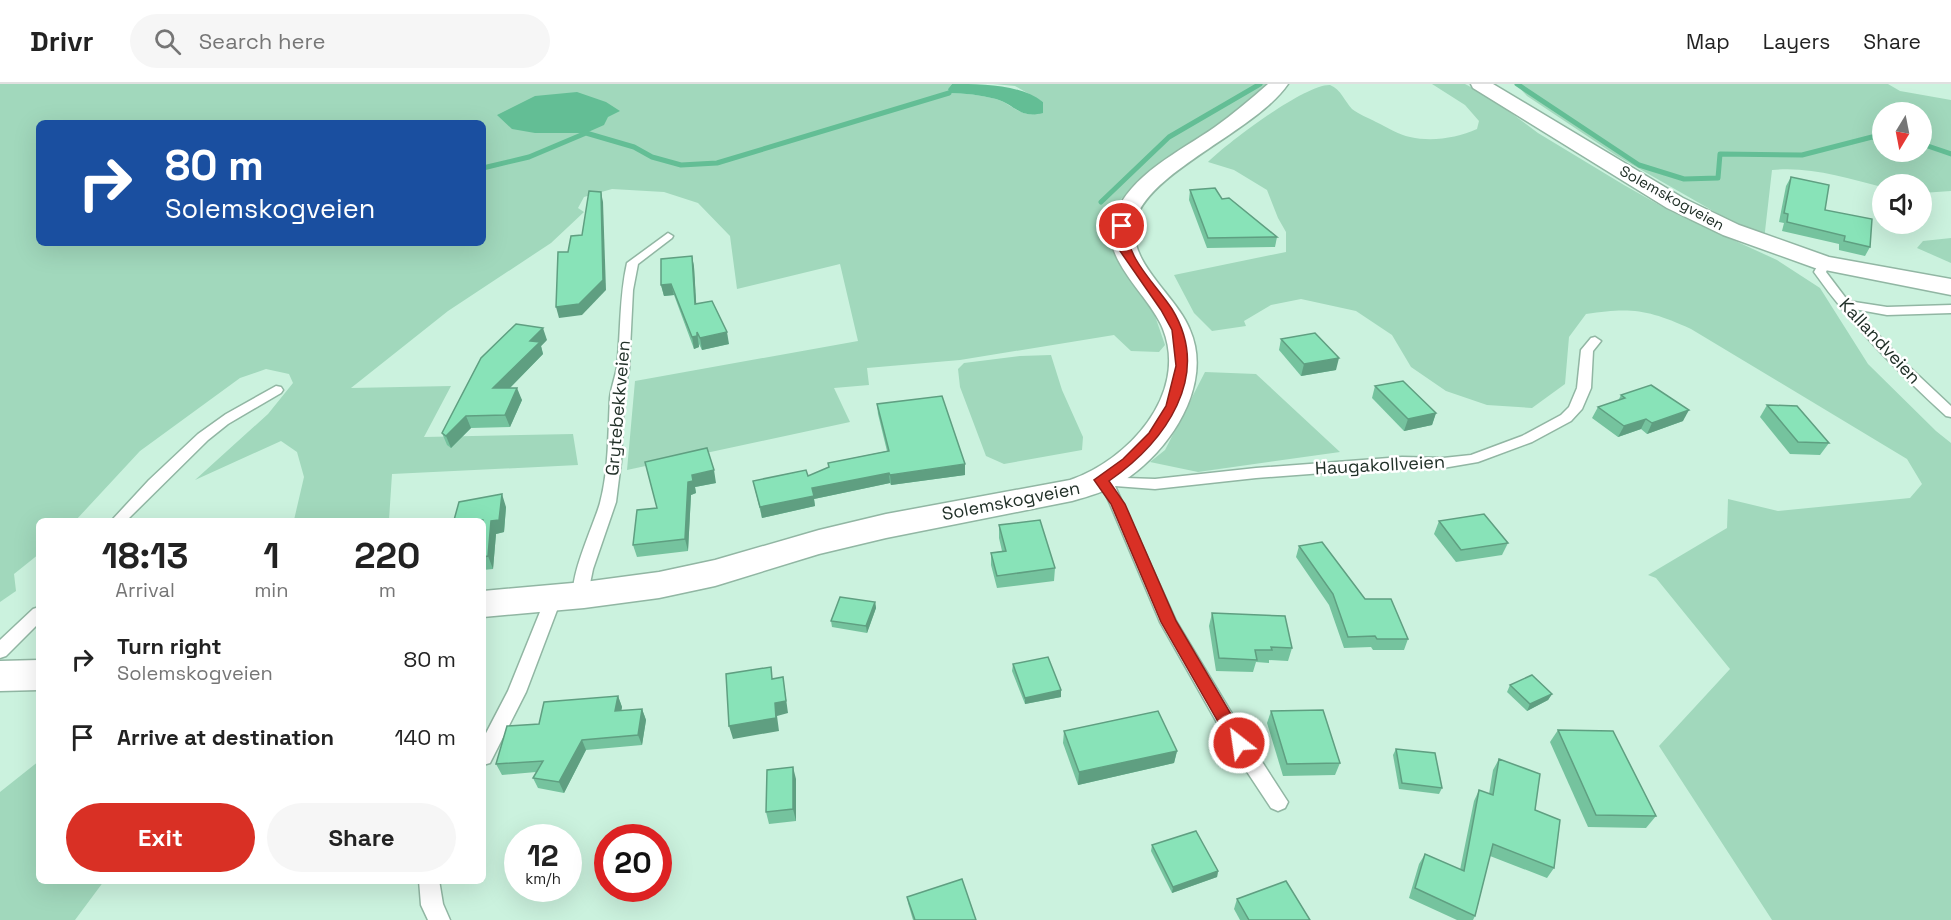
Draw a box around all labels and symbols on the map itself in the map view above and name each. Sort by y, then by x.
north arrow [1872,102,1932,162]
street label: Solemskogveien [1617,161,1728,234]
pin [1096,200,1147,251]
street label: Kallandveien [1835,293,1926,388]
street label: Grytebekkveien [600,339,635,477]
street label: Haugakollveien [1314,450,1446,479]
street label: Solemskogveien [940,476,1082,525]
position arrow [1207,711,1271,775]
speed limit sign: 20 [594,824,672,902]

